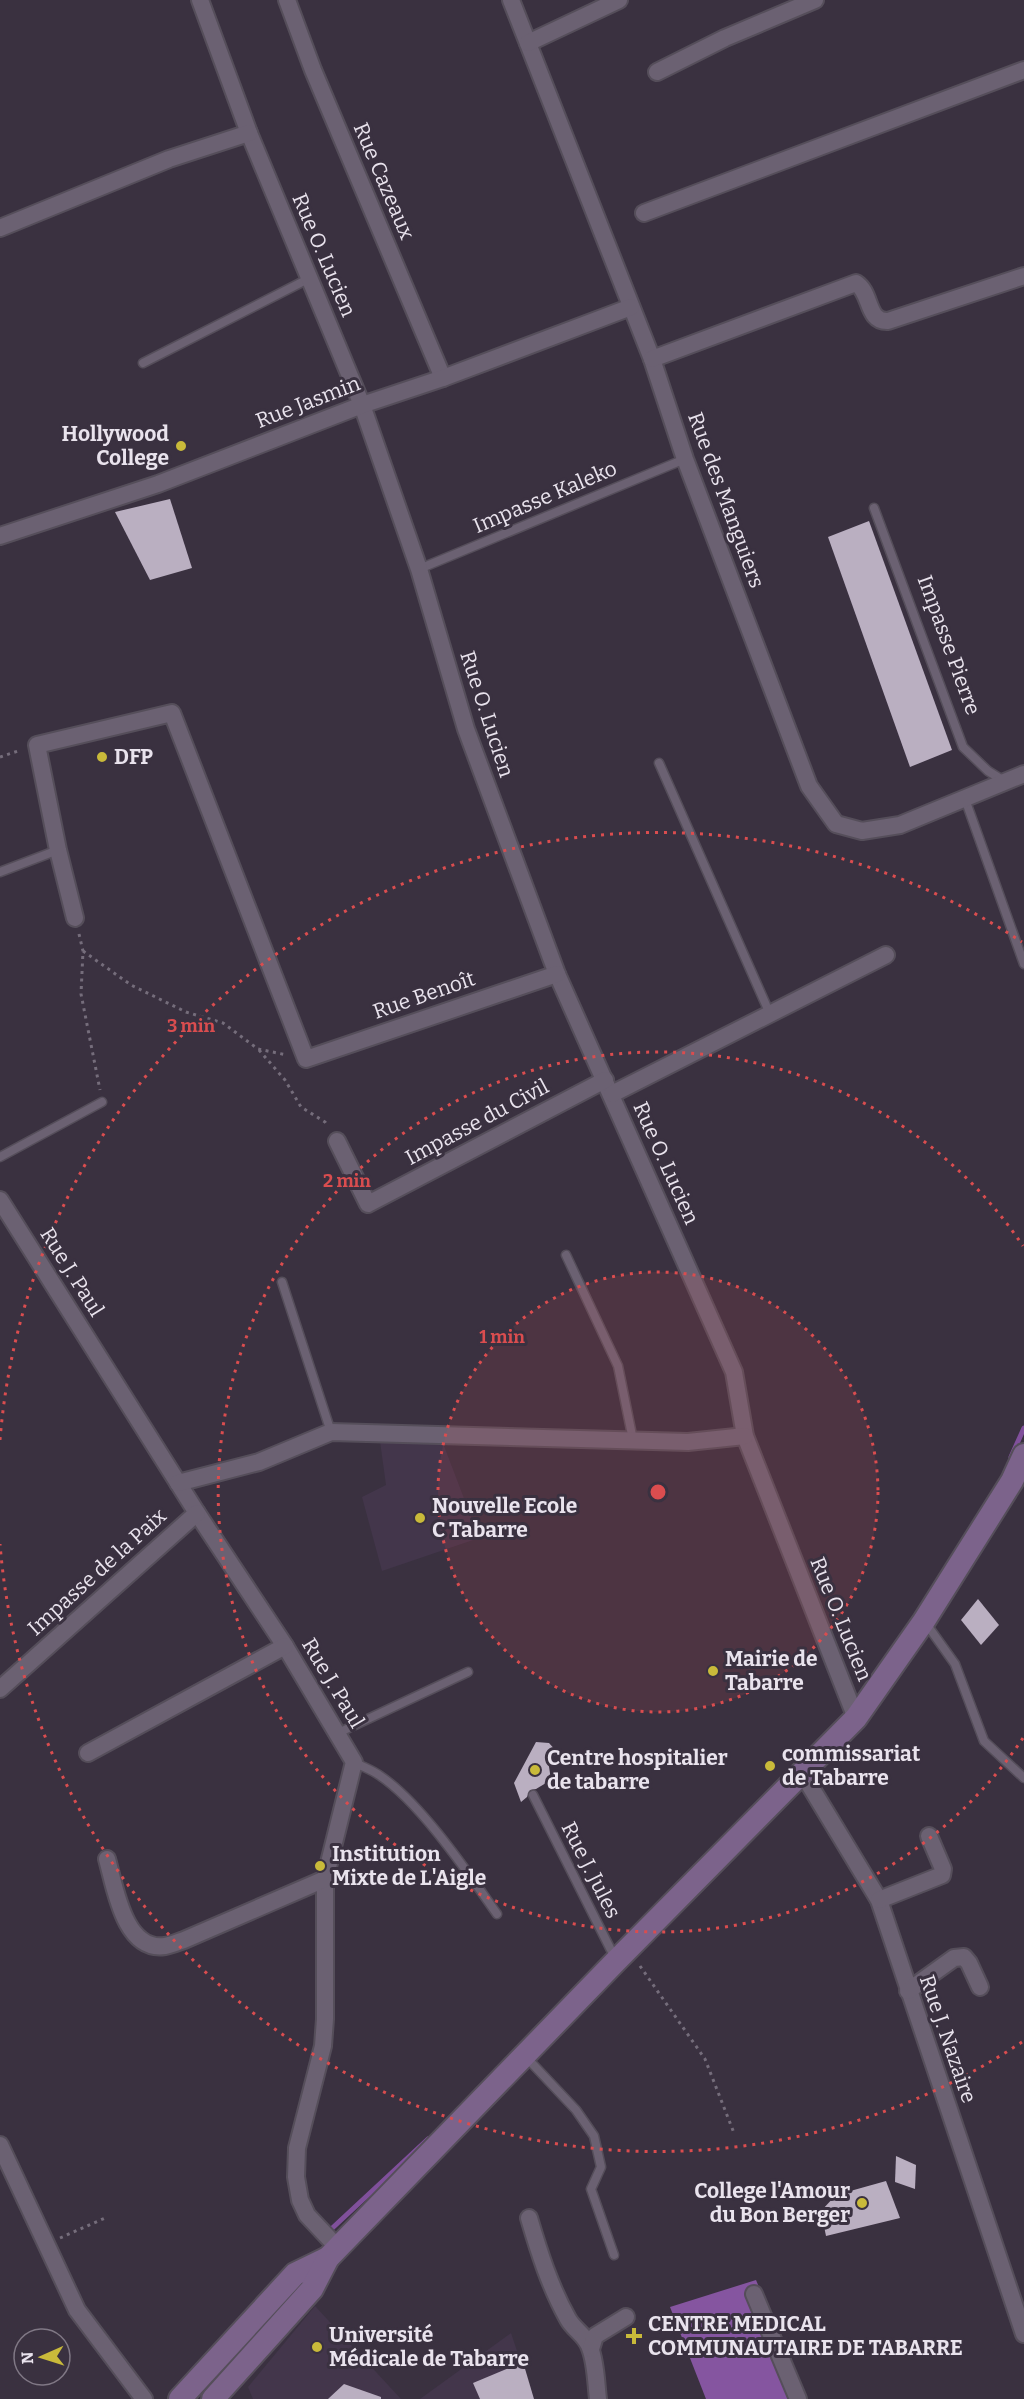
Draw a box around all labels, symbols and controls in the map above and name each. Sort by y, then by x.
street label: Rue Cazeaux [348,119,420,244]
street label: Rue O. Lucien [286,189,362,321]
street label: Rue Jasmin [252,370,364,434]
street label: Rue des Manguiers [682,409,770,591]
place label: Hollywood College [62,421,169,471]
marker: Hollywood College [174,439,188,453]
street label: Impasse Kaleko [469,455,621,539]
street label: Impasse Pierre [912,572,986,718]
street label: Rue O. Lucien [454,648,520,780]
place label: DFP [114,744,153,770]
marker: DFP [95,750,109,764]
street label: Rue Benoît [370,965,479,1025]
text: 3 min [167,1015,215,1037]
street label: Impasse du Civil [401,1073,553,1171]
street label: Rue O. Lucien [627,1098,705,1228]
text: 2 min [323,1170,371,1192]
street label: Rue J. Paul [34,1223,110,1321]
text: 1 min [479,1326,525,1348]
centre of rings [648,1482,668,1502]
place label: Nouvelle Ecole C Tabarre [432,1493,577,1543]
street label: Impasse de la Paix [22,1503,172,1641]
marker: Nouvelle Ecole C Tabarre [413,1511,427,1525]
street label: Rue O. Lucien [804,1553,878,1685]
street label: Rue J. Paul [296,1633,370,1733]
place label: Mairie de Tabarre [725,1646,817,1696]
marker: Mairie de Tabarre [706,1664,720,1678]
place label: commissariat de Tabarre [782,1741,921,1791]
place label: Centre hospitalier de tabarre [547,1745,728,1795]
marker: commissariat de Tabarre [763,1759,777,1773]
marker: Centre hospitalier de tabarre [528,1763,542,1777]
street label: Rue J. Jules [556,1817,626,1923]
place label: Institution Mixte de L'Aigle [332,1841,486,1891]
marker: Institution Mixte de L'Aigle [313,1859,327,1873]
street label: Rue J. Nazaire [914,1972,982,2106]
place label: College l'Amour du Bon Berger [694,2178,850,2228]
marker: College l'Amour du Bon Berger [855,2196,869,2210]
place label: CENTRE MEDICAL COMMUNAUTAIRE DE TABARRE [648,2311,963,2361]
place label: Université Médicale de Tabarre [329,2322,529,2372]
north arrow [12,2327,72,2387]
marker: CENTRE MEDICAL COMMUNAUTAIRE DE TABARRE [625,2327,643,2345]
marker: Université Médicale de Tabarre [310,2340,324,2354]
text: N [18,2351,37,2364]

